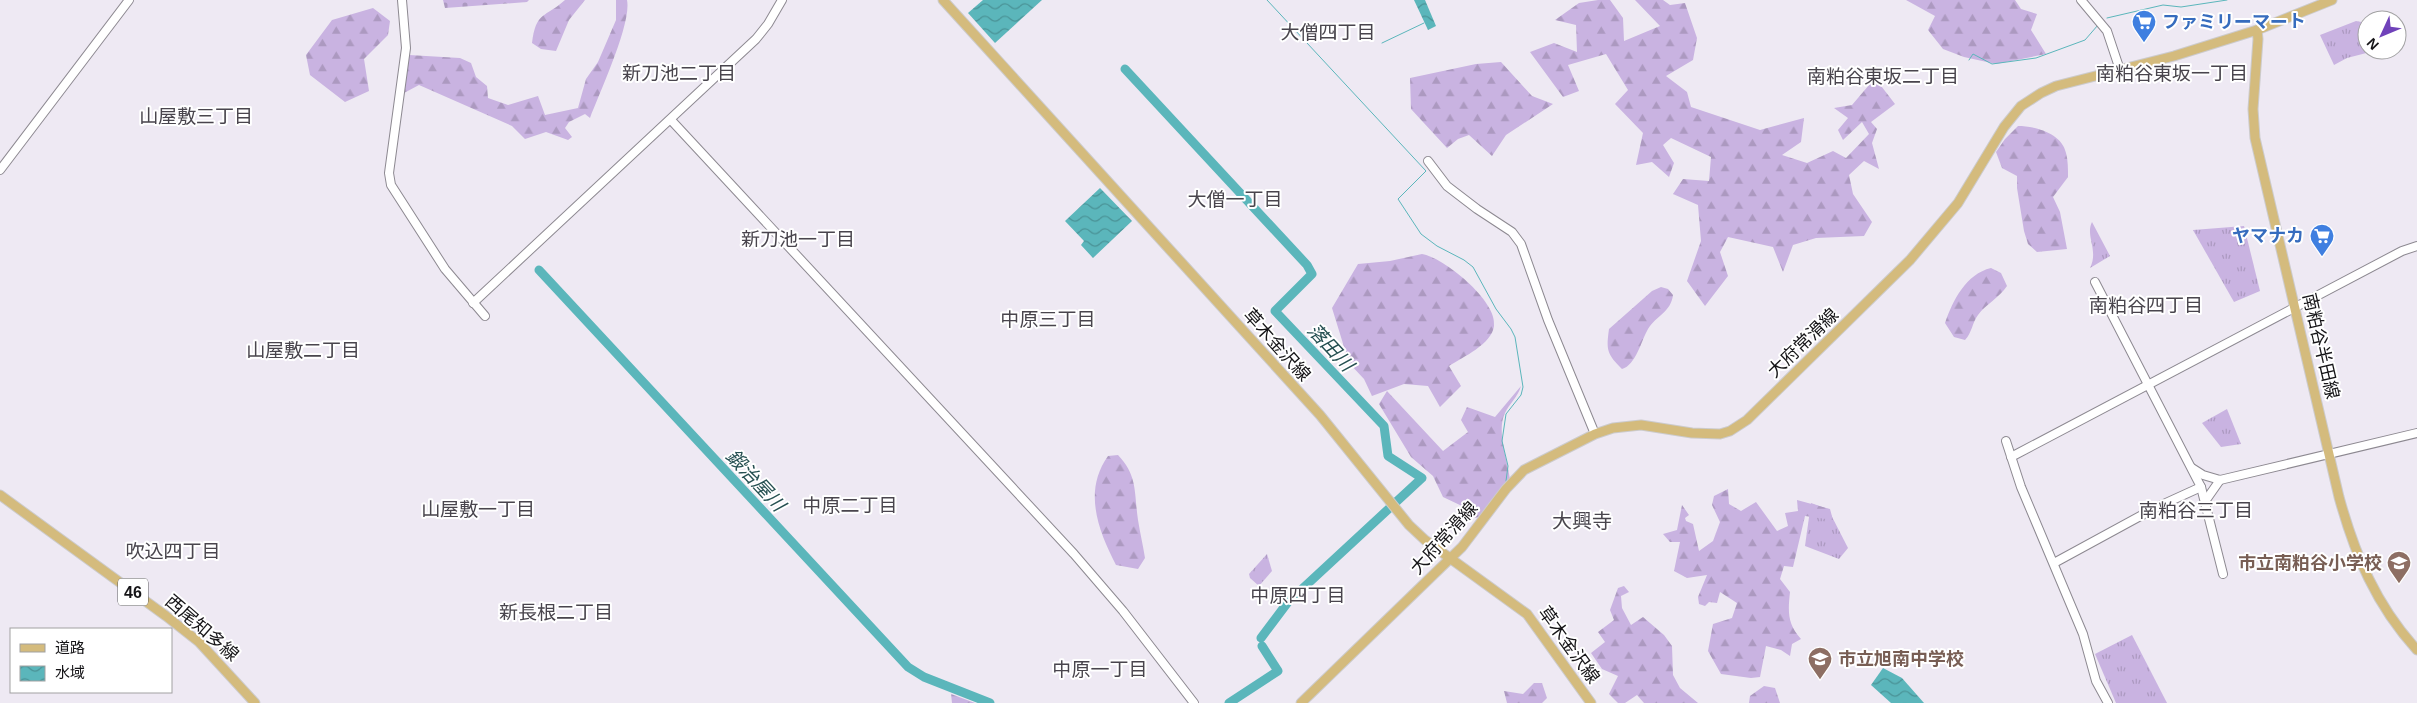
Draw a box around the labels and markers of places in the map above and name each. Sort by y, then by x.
supermarket icon: ファミリーマート [2131,9,2157,43]
place label: ファミリーマート [2162,12,2306,32]
supermarket icon: ヤマナカ [2309,223,2335,257]
place label: ヤマナカ [2232,226,2304,246]
school or university icon: 市立南粕谷小学校 [2386,550,2412,584]
place label: 市立南粕谷小学校 [2238,553,2382,573]
school or university icon: 市立旭南中学校 [1807,646,1833,680]
place label: 市立旭南中学校 [1838,649,1964,669]

